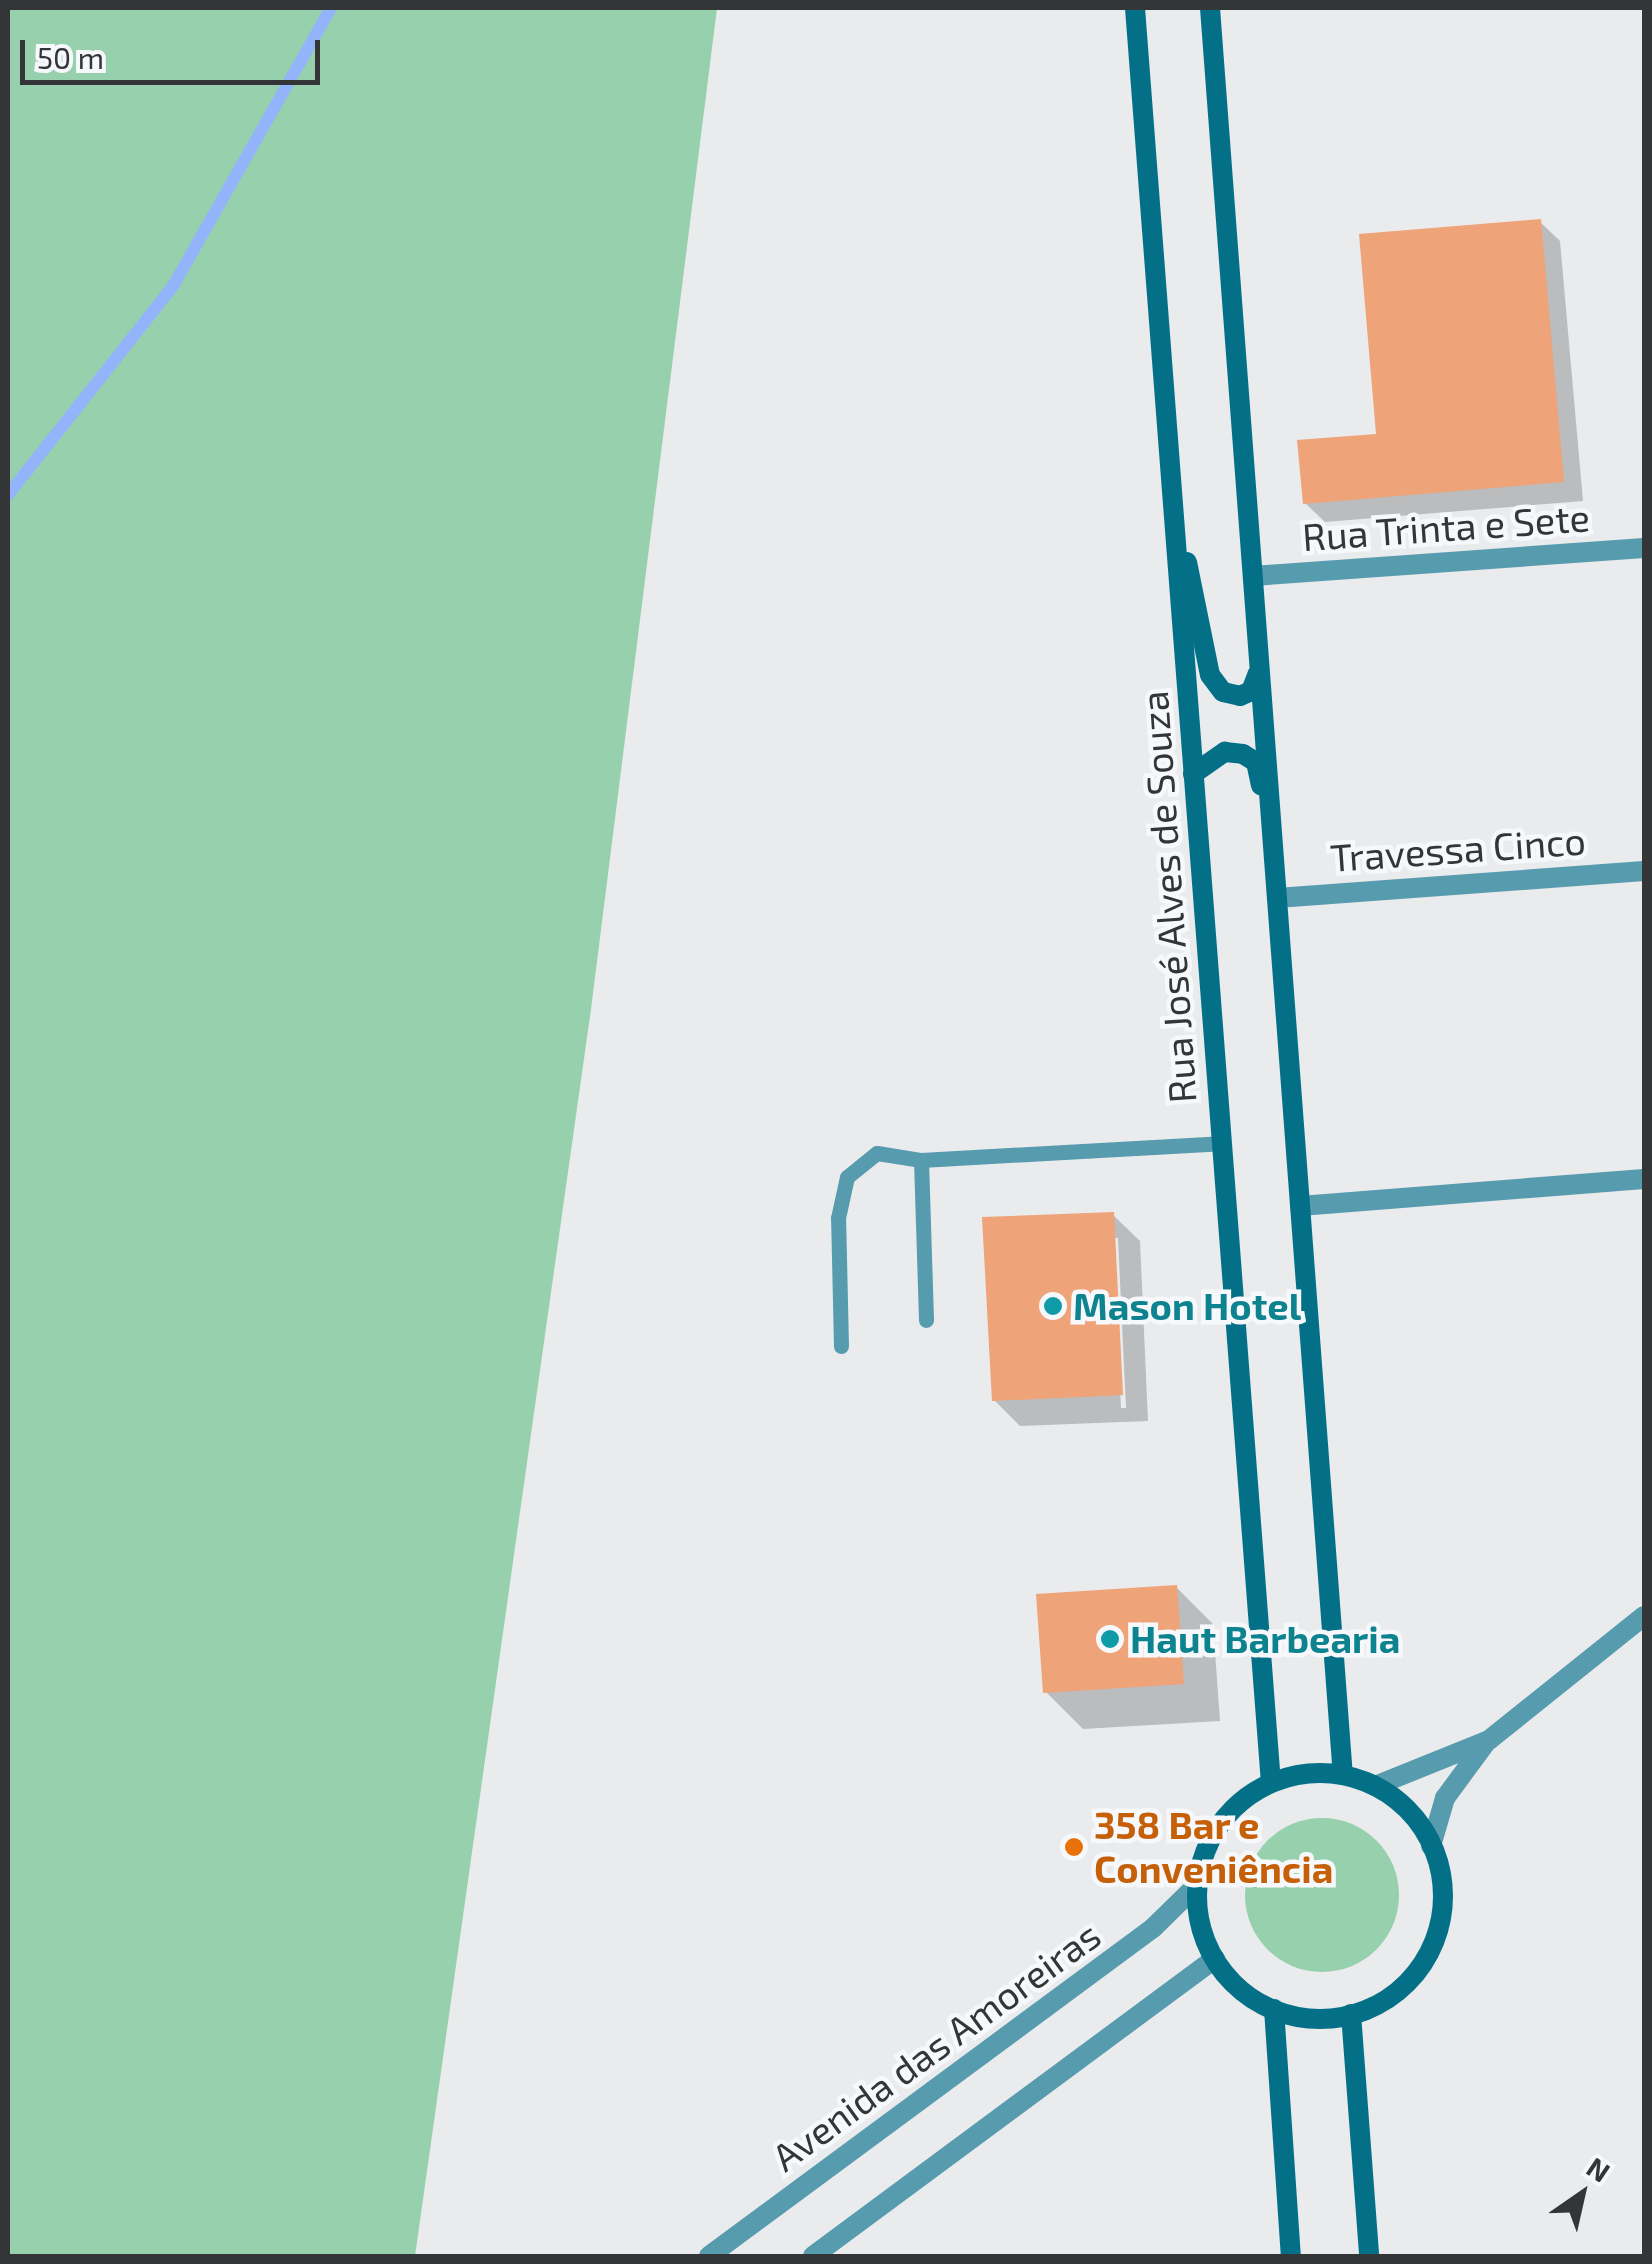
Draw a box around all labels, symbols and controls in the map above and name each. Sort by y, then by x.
scale bar [25,20,325,82]
text: 50 m [37,39,104,75]
street label: Rua Trinta e Sete [1300,494,1592,560]
street label: Rua José Alves de Souza [1131,689,1205,1105]
street label: Travessa Cinco [1329,817,1587,881]
place label: Mason Hotel [1073,1283,1301,1329]
marker: Mason Hotel [1042,1295,1064,1317]
place label: Haut Barbearia [1130,1616,1400,1662]
marker: Haut Barbearia [1099,1628,1121,1650]
place label: 358 Bar e Conveniência [1094,1802,1333,1892]
marker: 358 Bar e Conveniência [1063,1836,1085,1858]
street label: Avenida das Amoreiras [763,1912,1109,2180]
north arrow [1532,2144,1632,2244]
text: N [1581,2149,1617,2189]

